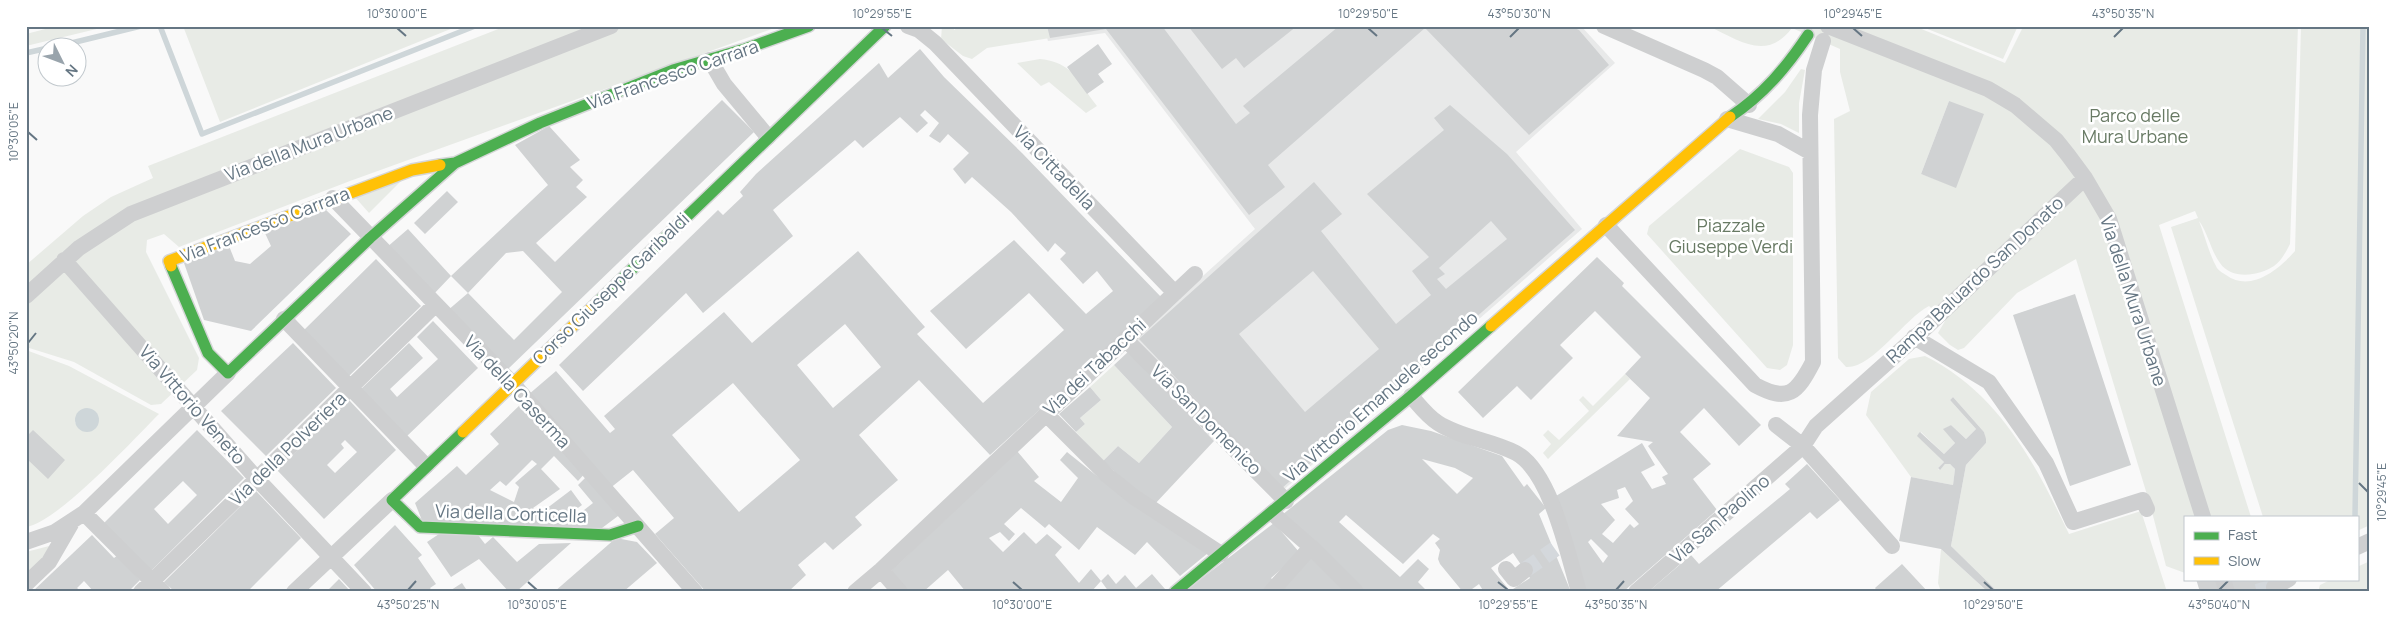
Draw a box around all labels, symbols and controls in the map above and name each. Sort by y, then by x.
text: 10°30'00"E [367,5,427,22]
text: 10°29'55"E [852,5,912,22]
text: 10°29'50"E [1338,5,1398,22]
text: 43°50'30"N [1488,5,1550,22]
text: 10°29'45"E [1824,5,1882,22]
text: 43°50'35"N [2092,5,2154,22]
street label: Via Francesco Carrara [584,34,761,115]
north arrow [38,38,88,88]
text: N [62,61,82,81]
street label: Via della Mura Urbane [221,100,396,186]
text: 10°30'05"E [5,102,22,162]
park label: Parco delle Mura Urbane [2082,103,2188,148]
street label: Via Cittadella [1008,120,1101,215]
street label: Via Francesco Carrara [177,181,353,267]
street label: Rampa Baluardo San Donato [1880,191,2068,368]
street label: Corso Giuseppe Garibaldi [527,207,694,370]
street label: Via della Mura Urbane [2095,212,2173,389]
park label: Piazzale Giuseppe Verdi [1669,213,1793,258]
street label: Via Vittorio Emanuele secondo [1278,305,1483,487]
text: 43°50'20"N [5,311,22,375]
street label: Via dei Tabacchi [1038,312,1151,420]
street label: Via della Caserma [459,330,576,453]
street label: Via Vittorio Veneto [134,340,251,469]
street label: Via San Domenico [1146,359,1267,480]
street label: Via della Polveriera [224,386,351,510]
text: 10°29'45"E [2373,463,2390,521]
street label: Via San Paolino [1664,468,1774,568]
street label: Via della Corticella [435,498,587,528]
legend [2184,516,2358,580]
text: Fast [2228,524,2257,545]
text: Slow [2228,550,2261,571]
text: 43°50'25"N [377,596,439,613]
text: 10°30'05"E [507,596,567,613]
text: 10°30'00"E [992,596,1052,613]
text: 10°29'55"E [1478,596,1538,613]
text: 43°50'35"N [1585,596,1647,613]
text: 10°29'50"E [1963,596,2023,613]
text: 43°50'40"N [2188,596,2250,613]

